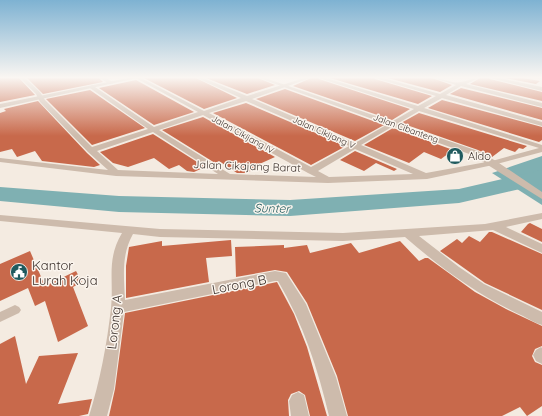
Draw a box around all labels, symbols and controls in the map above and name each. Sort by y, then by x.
street label: Jalan Cibanteng [372,111,440,145]
street label: Jalan Cikijang IV [210,112,276,156]
street label: Jalan Cikijang V [291,113,357,151]
shop icon: Aldo [445,146,465,166]
place label: Aldo [468,149,491,163]
street label: Jalan Cikajang Barat [193,157,301,175]
water label: Sunter [254,200,291,216]
place label: Kantor Lurah Koja [32,257,98,288]
public building icon: Kantor Lurah Koja [9,262,29,282]
street label: Lorong B [210,271,268,297]
street label: Lorong A [103,293,125,350]

